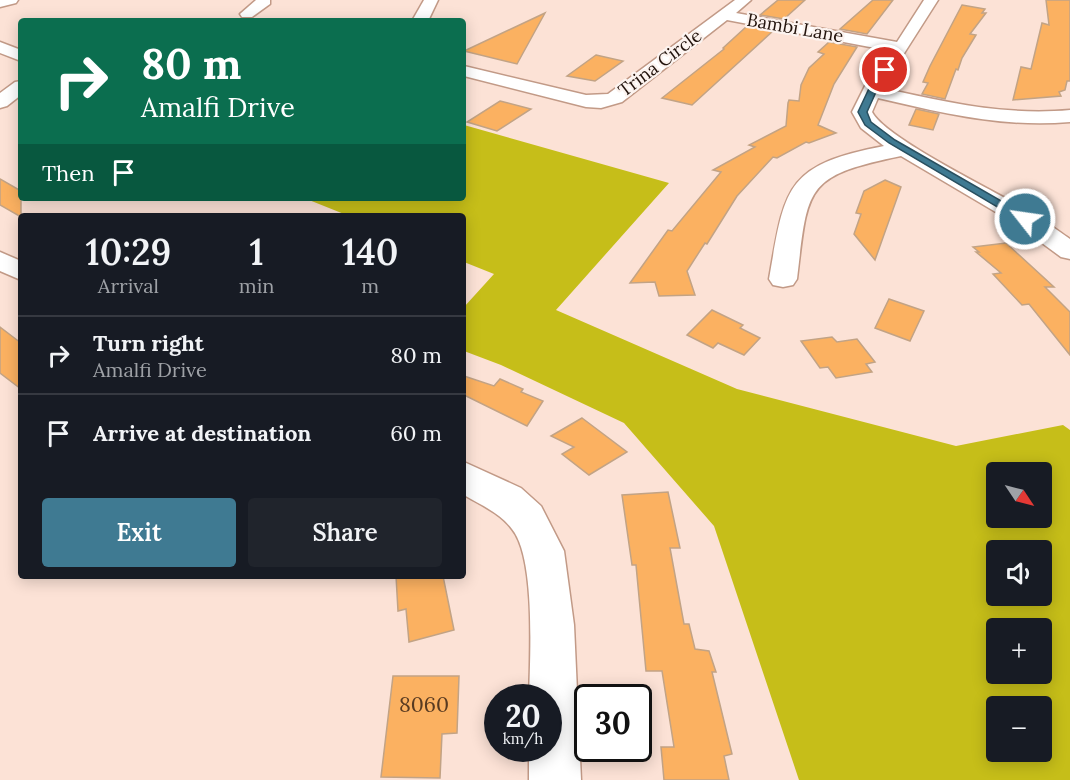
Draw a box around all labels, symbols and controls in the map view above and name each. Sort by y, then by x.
street label: Bambi Lane [745,8,845,47]
street label: Trina Circle [613,24,706,101]
text: 80 m [141,37,241,91]
icon: right [42,42,120,120]
pin [859,44,910,95]
icon: arrive [868,53,901,86]
text: Amalfi Drive [141,90,295,124]
icon: arrive [107,156,140,189]
text: Then [42,159,95,187]
position arrow [993,187,1057,251]
text: 10:29 [86,229,171,275]
text: 1 [250,229,264,275]
text: 140 [342,229,398,275]
text: Arrival [98,273,159,298]
text: min [239,273,275,298]
text: m [361,273,379,298]
text: Turn right [93,329,204,357]
icon: right [42,339,75,372]
text: 80 m [391,341,442,369]
text: Amalfi Drive [93,357,207,382]
icon: arrive [42,417,75,450]
text: Arrive at destination [93,419,311,447]
text: 60 m [390,419,442,447]
north arrow [986,462,1052,528]
map controls [986,462,1052,762]
button: Exit [42,498,236,567]
button: Share [248,498,442,567]
button: sound [986,540,1052,606]
button: + [986,618,1052,684]
speed limit sign: 30 [574,684,652,762]
house number: 8060 [399,691,449,718]
button: − [986,696,1052,762]
text: 20 [505,697,541,735]
text: km/h [503,729,543,748]

